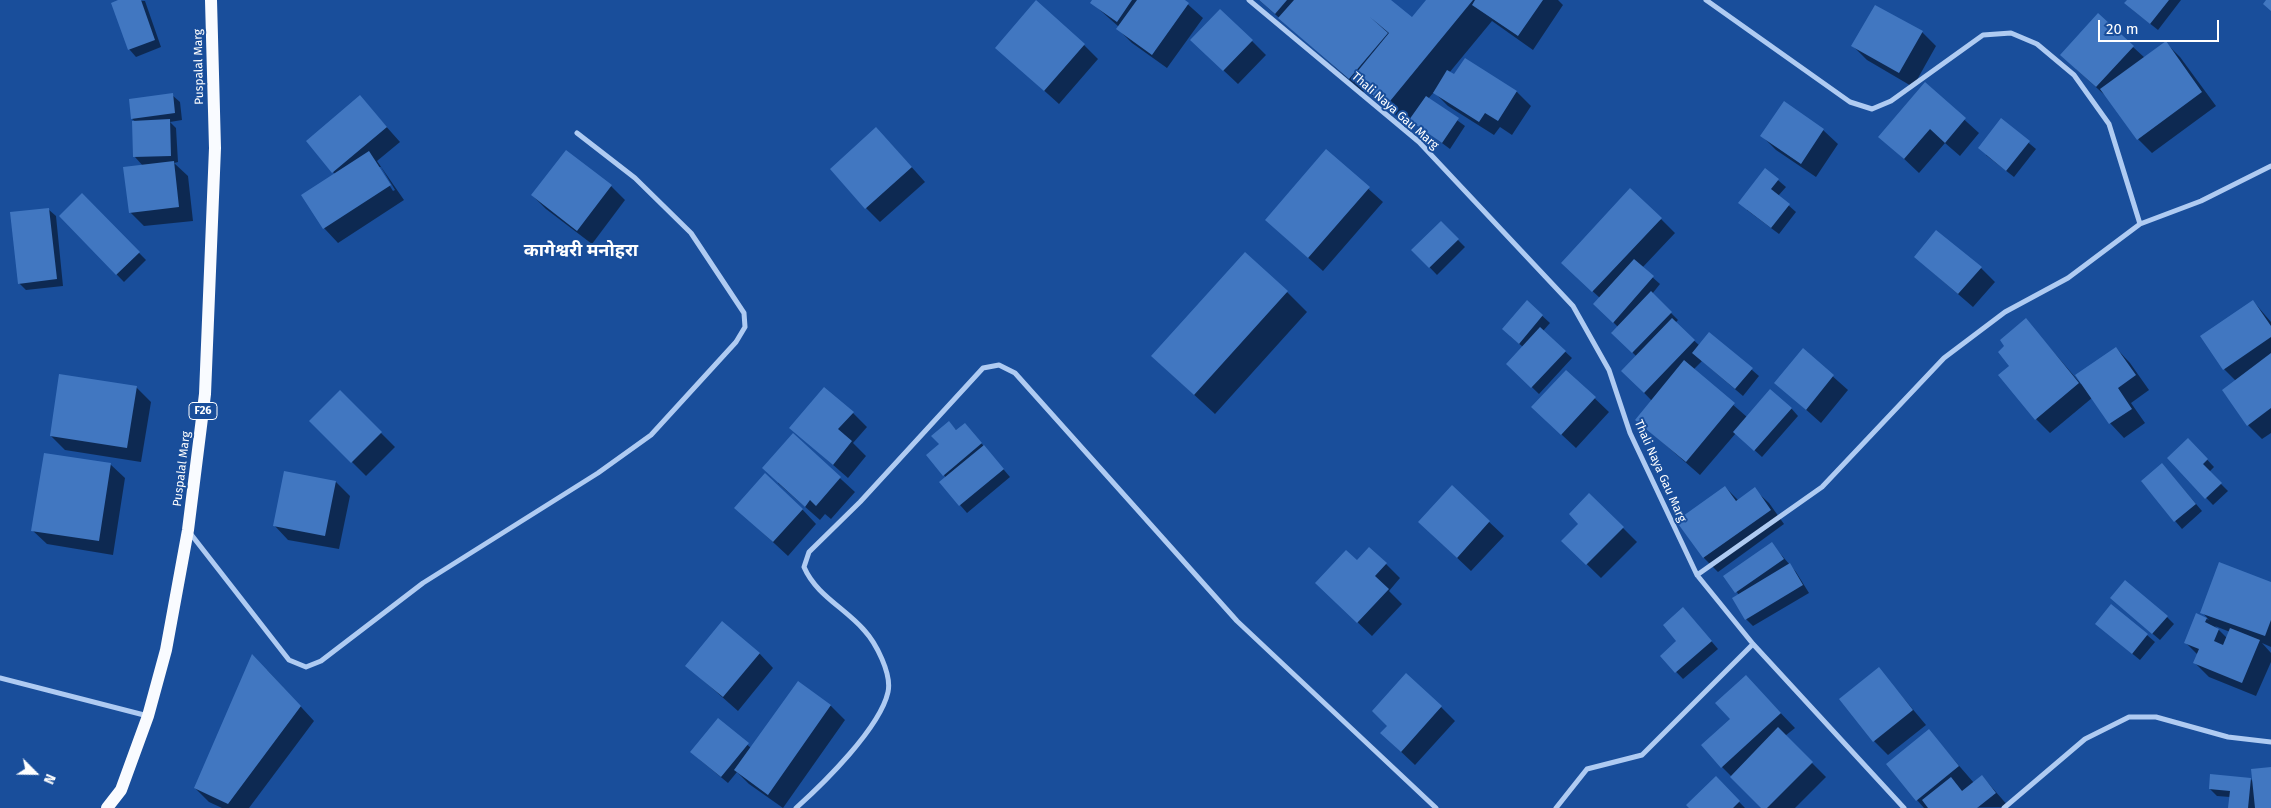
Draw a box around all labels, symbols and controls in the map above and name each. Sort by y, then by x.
scale bar [2101,10,2222,42]
text: 20 m [2106,20,2139,38]
street label: Puspalal Marg [191,29,207,105]
street label: Thali Naya Gau Marg [1349,69,1441,153]
district label: कागेश्वरी मनोहरा [524,240,638,262]
road number: F26 [189,402,217,420]
street label: Thali Naya Gau Marg [1631,418,1689,524]
street label: Puspalal Marg [170,431,194,507]
north arrow [10,748,60,798]
text: N [40,771,59,787]

